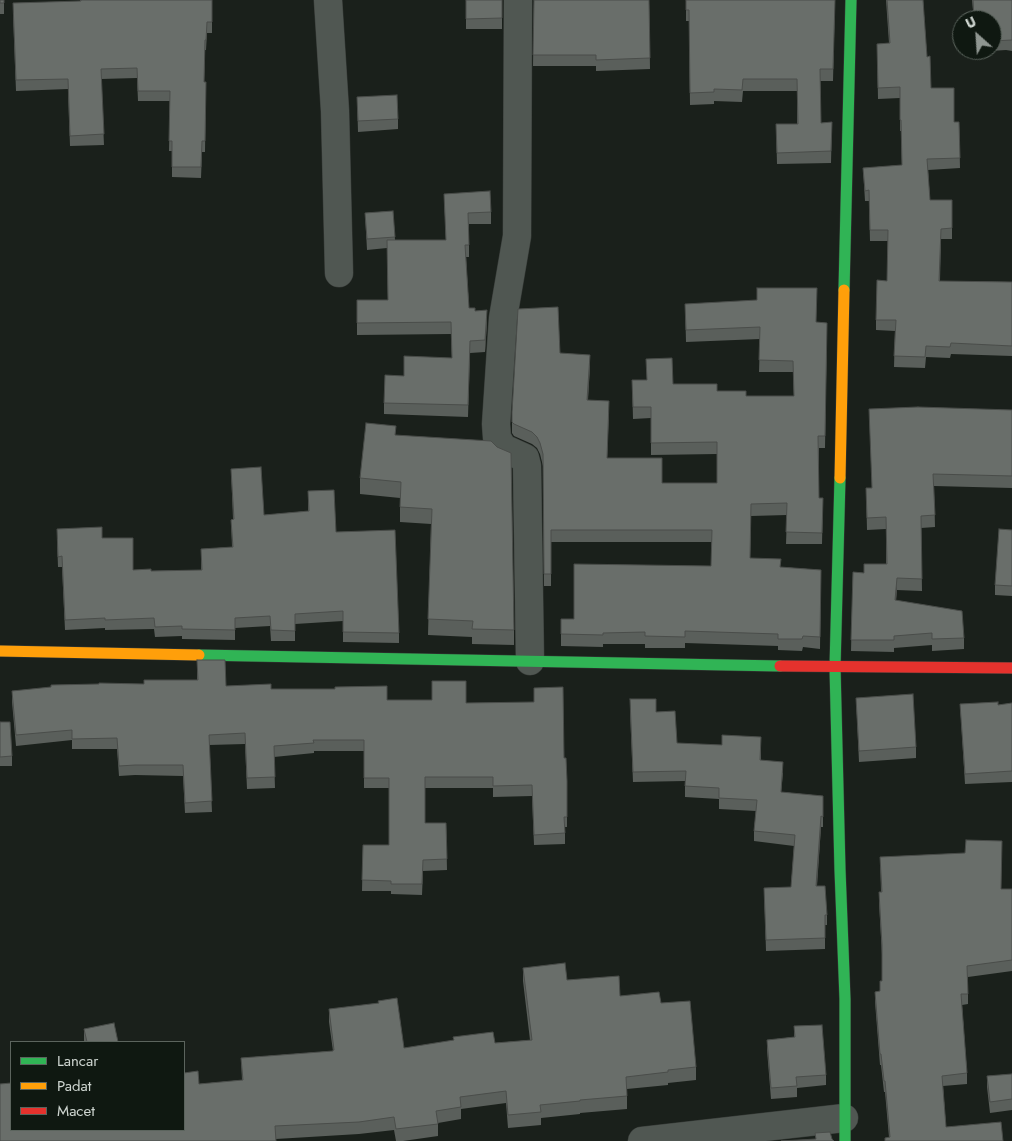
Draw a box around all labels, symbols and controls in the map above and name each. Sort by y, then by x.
north arrow [952,10,1002,60]
text: U [962,11,980,34]
legend [10,1041,185,1131]
text: Lancar [57,1050,98,1072]
text: Padat [57,1075,91,1097]
text: Macet [57,1100,95,1122]

